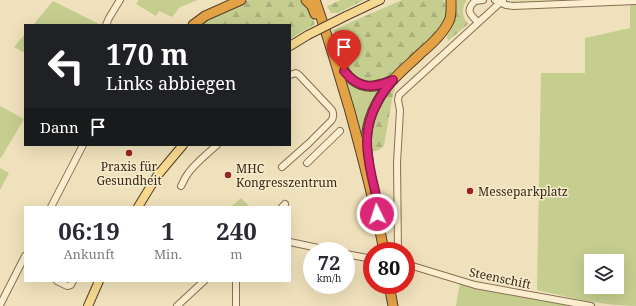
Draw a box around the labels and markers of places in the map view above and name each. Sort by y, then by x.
pin [327,30,361,71]
marker: Praxis für Gesundheit [124,148,134,158]
place label: Praxis für Gesundheit [96,158,162,189]
place label: MHC Kongresszentrum [236,160,337,191]
marker: MHC Kongresszentrum [223,170,233,180]
place label: Messeparkplatz [478,183,568,200]
marker: Messeparkplatz [465,186,475,196]

